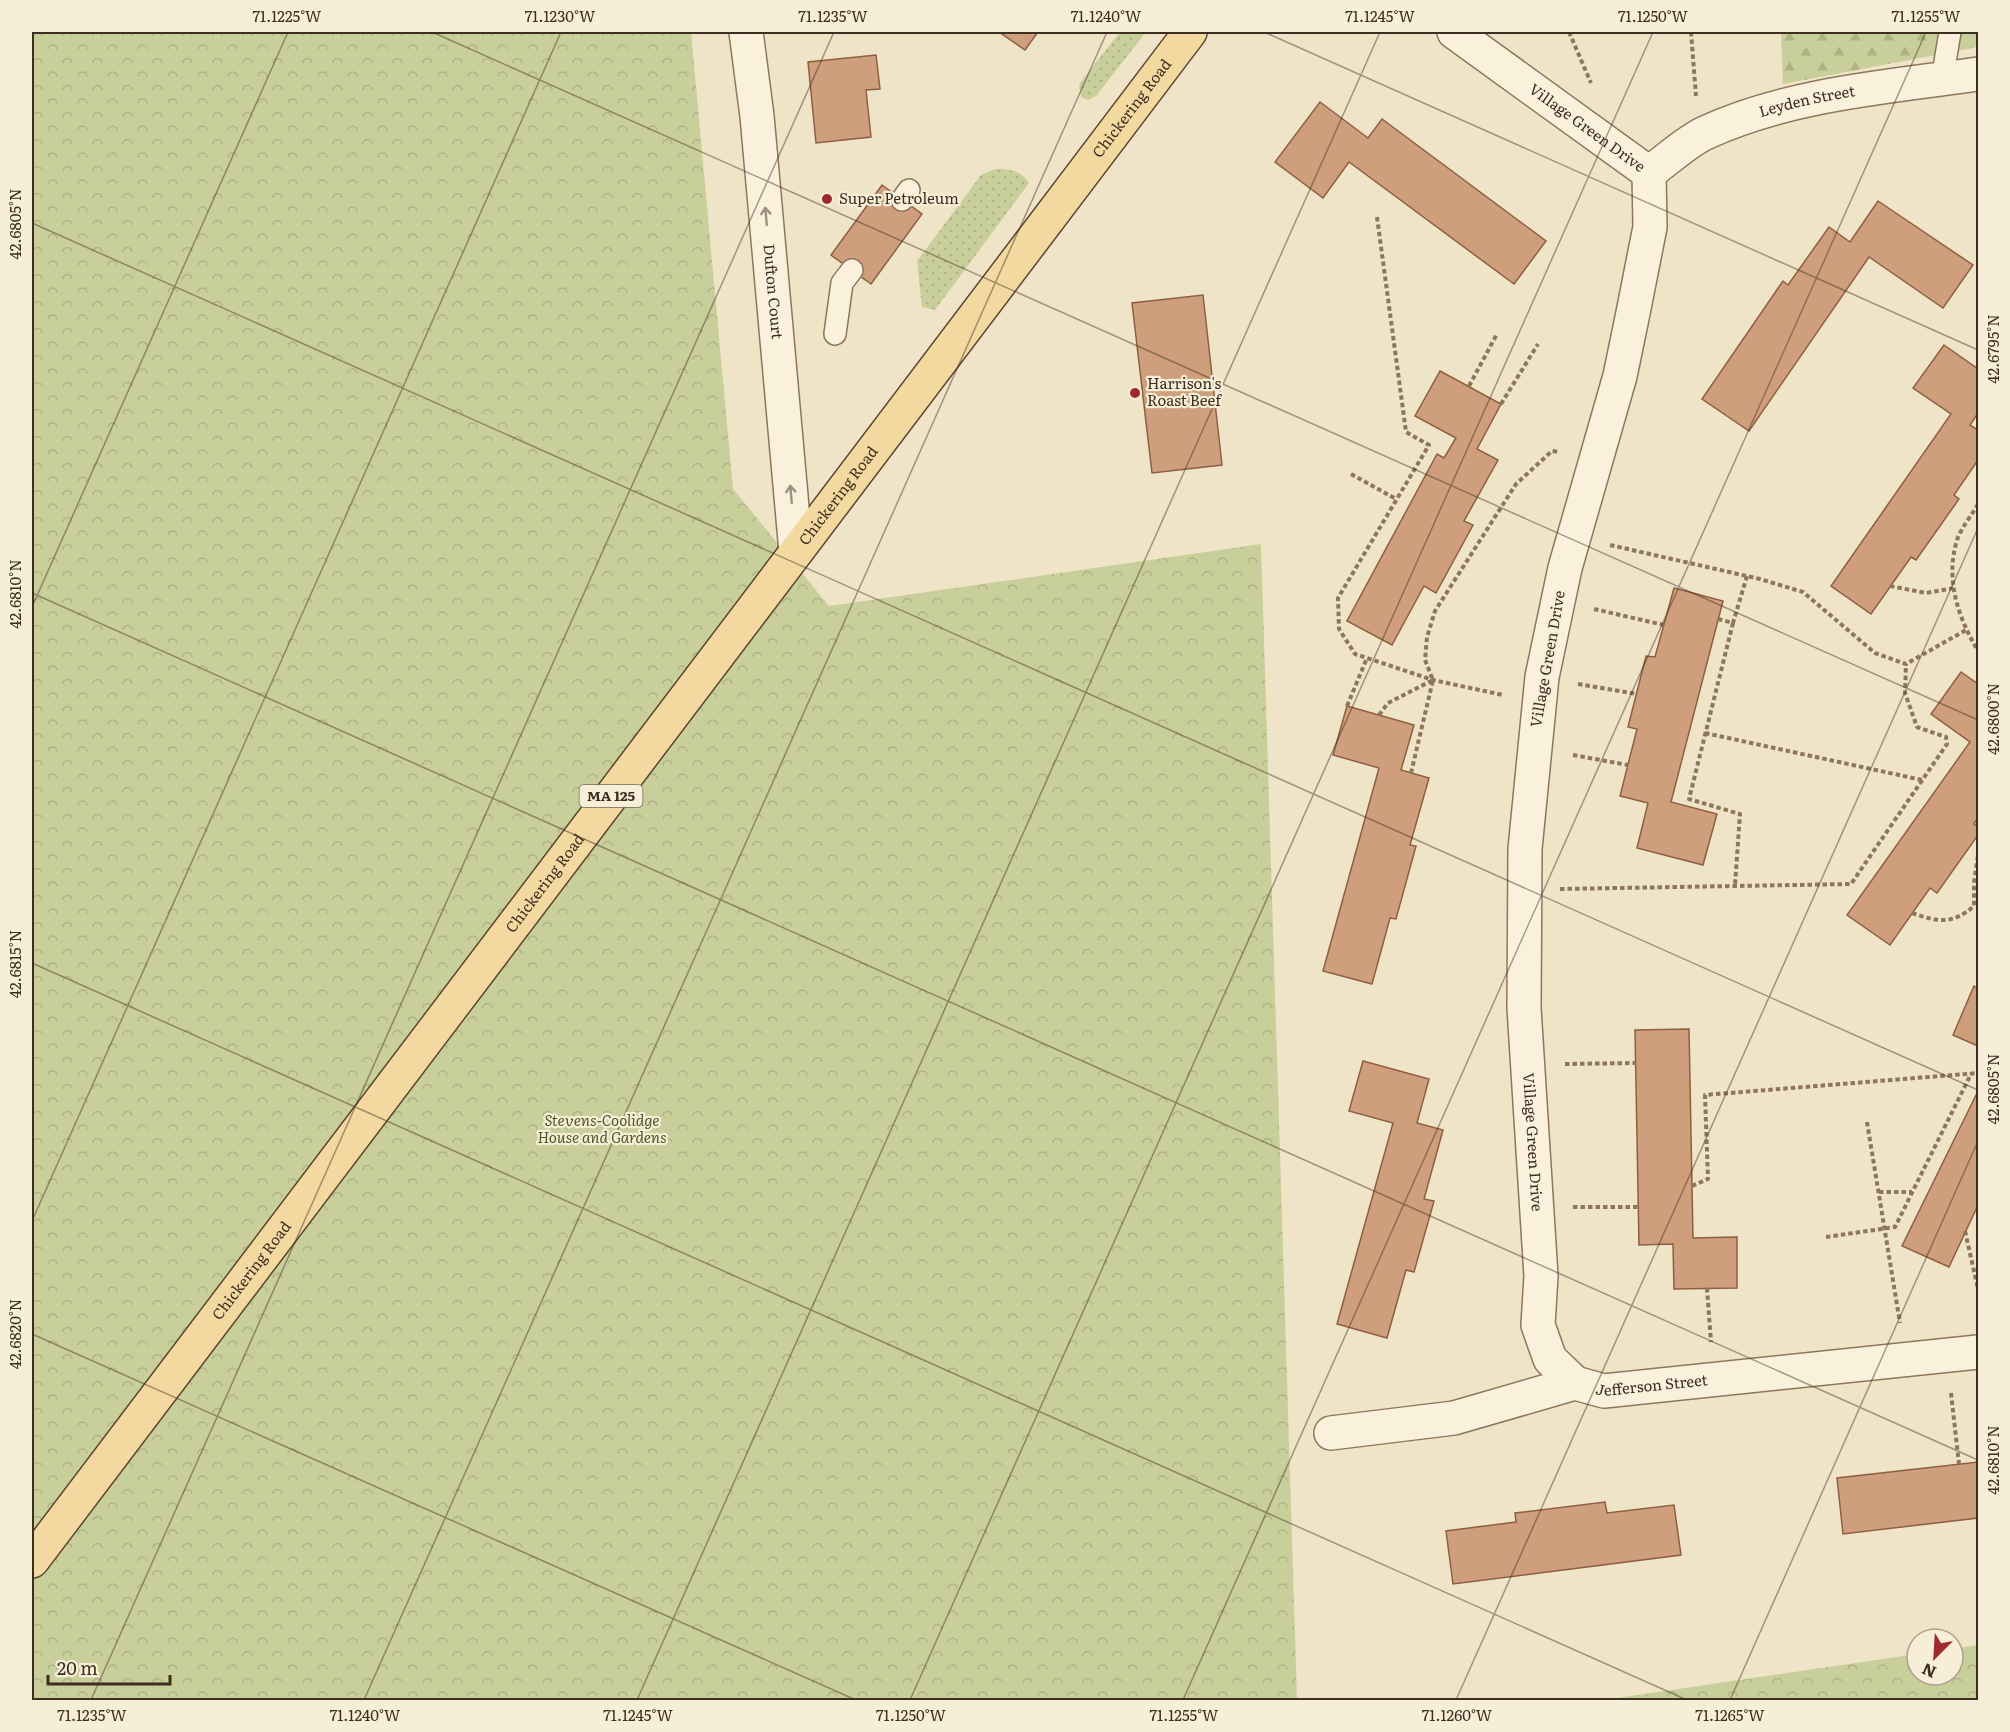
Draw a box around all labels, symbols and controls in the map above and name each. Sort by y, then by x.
text: 71.1225°W [253,4,322,27]
text: 71.1230°W [525,4,596,27]
text: 71.1235°W [798,4,868,27]
text: 71.1240°W [1071,4,1142,27]
text: 71.1245°W [1345,4,1415,27]
text: 71.1250°W [1618,4,1689,27]
text: 71.1255°W [1892,4,1961,27]
street label: Chickering Road [1086,53,1176,162]
street label: Village Green Drive [1525,77,1651,177]
street label: Leyden Street [1756,78,1857,122]
place label: Super Petroleum [839,186,959,209]
text: 42.6805°N [3,189,26,259]
marker: Super Petroleum [820,192,834,206]
one-way arrow [760,206,771,226]
street label: Dufton Court [758,243,790,340]
text: 42.6795°N [1981,314,2004,384]
place label: Harrison's Roast Beef [1147,371,1222,411]
marker: Harrison's Roast Beef [1128,386,1142,400]
street label: Chickering Road [792,441,883,550]
one-way arrow [785,484,796,504]
text: 42.6810°N [3,559,26,629]
street label: Village Green Drive [1523,588,1570,729]
text: 42.6800°N [1981,683,2004,755]
road number: MA 125 [580,785,642,807]
street label: Chickering Road [499,828,589,937]
text: 42.6815°N [3,930,26,998]
text: 42.6805°N [1981,1054,2004,1124]
street label: Village Green Drive [1518,1072,1550,1212]
park label: Stevens-Coolidge House and Gardens [537,1108,667,1148]
street label: Chickering Road [205,1215,296,1324]
text: 42.6820°N [3,1299,26,1369]
street label: Jefferson Street [1594,1367,1709,1401]
text: 42.6810°N [1981,1425,2004,1495]
north arrow [1905,1627,1965,1687]
scale bar [48,1648,170,1686]
text: 20 m [57,1654,98,1681]
text: N [1917,1658,1940,1685]
text: 71.1235°W [57,1703,127,1726]
text: 71.1240°W [330,1703,401,1726]
text: 71.1245°W [603,1703,673,1726]
text: 71.1250°W [876,1703,947,1726]
text: 71.1255°W [1150,1703,1219,1726]
text: 71.1260°W [1422,1703,1493,1726]
text: 71.1265°W [1695,1703,1765,1726]

